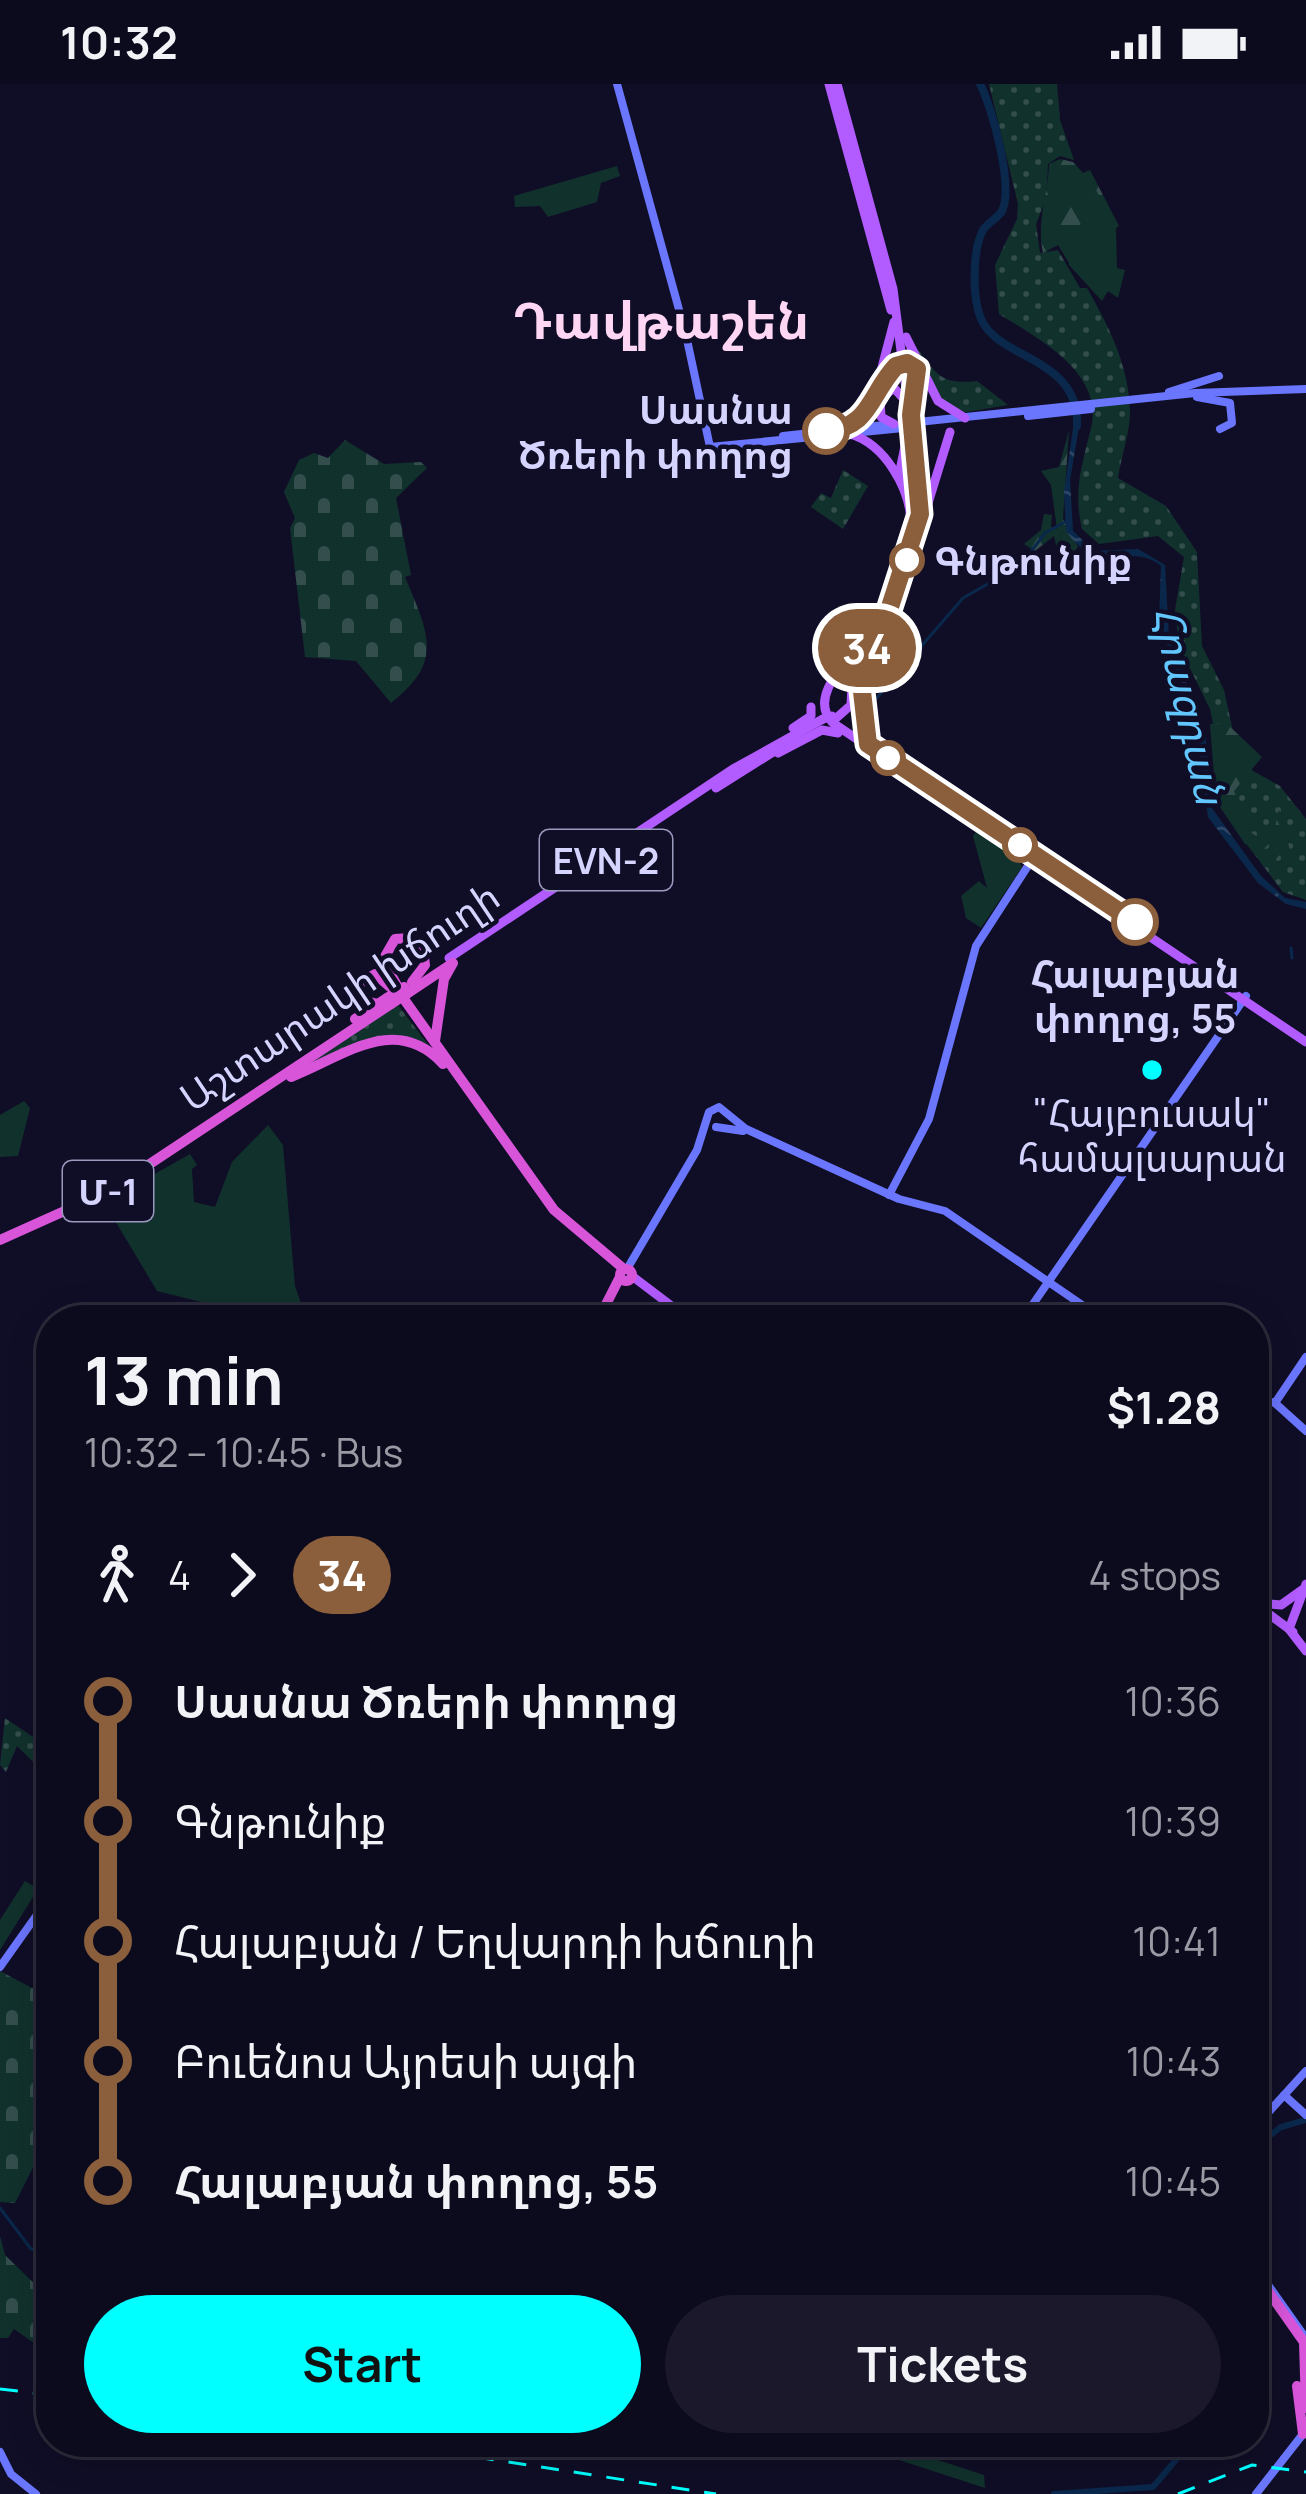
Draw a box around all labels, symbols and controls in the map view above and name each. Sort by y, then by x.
text: 10:32 [60,11,178,73]
district label: Դավթաշեն [512,285,810,354]
place label: Սասնա Ծռերի փողոց [518,382,793,481]
marker: Սասնա Ծռերի փողոց [804,409,848,453]
place label: Գնթունիք [934,533,1132,587]
marker: Գնթունիք [891,544,923,576]
water label: Հրազդան [1139,601,1241,811]
line badge: 34 [813,609,921,687]
text: 34 [842,619,892,677]
unlabelled marker [872,742,904,774]
unlabelled marker [1004,829,1036,861]
road number: EVN-2 [540,830,672,890]
street label: Աշտարակի խճուղի [168,869,510,1123]
marker: Հալաբյան փողոց, 55 [1113,900,1157,944]
place label: Հալաբյան փողոց, 55 [1030,946,1240,1045]
marker: "Հայբուսակ" համալսարան [1139,1057,1165,1083]
place label: "Հայբուսակ" համալսարան [1017,1085,1287,1184]
road number: Մ-1 [63,1161,153,1221]
text: 13 min [84,1335,284,1425]
text: $1.28 [1107,1376,1221,1438]
text: 10:32 – 10:45 · Bus [84,1425,403,1479]
icon: walk [84,1542,150,1608]
icon: forward [209,1542,275,1608]
text: 34 [317,1546,367,1604]
text: 4 [168,1548,191,1602]
text: 4 stops [1088,1548,1221,1602]
text: Սասնա Ծռերի փողոց [174,1670,679,1732]
text: 10:36 [1125,1674,1221,1728]
text: Գնթունիք [174,1790,387,1852]
text: 10:39 [1125,1794,1221,1848]
text: Հալաբյան / Եղվարդի խճուղի [174,1910,816,1972]
text: 10:41 [1132,1914,1221,1968]
text: Բուենոս Այրեսի այգի [174,2030,637,2092]
text: 10:43 [1126,2034,1221,2088]
text: Հալաբյան փողոց, 55 [174,2150,658,2212]
text: 10:45 [1125,2154,1221,2208]
button: Start [84,2295,641,2433]
button: Tickets [665,2295,1221,2433]

